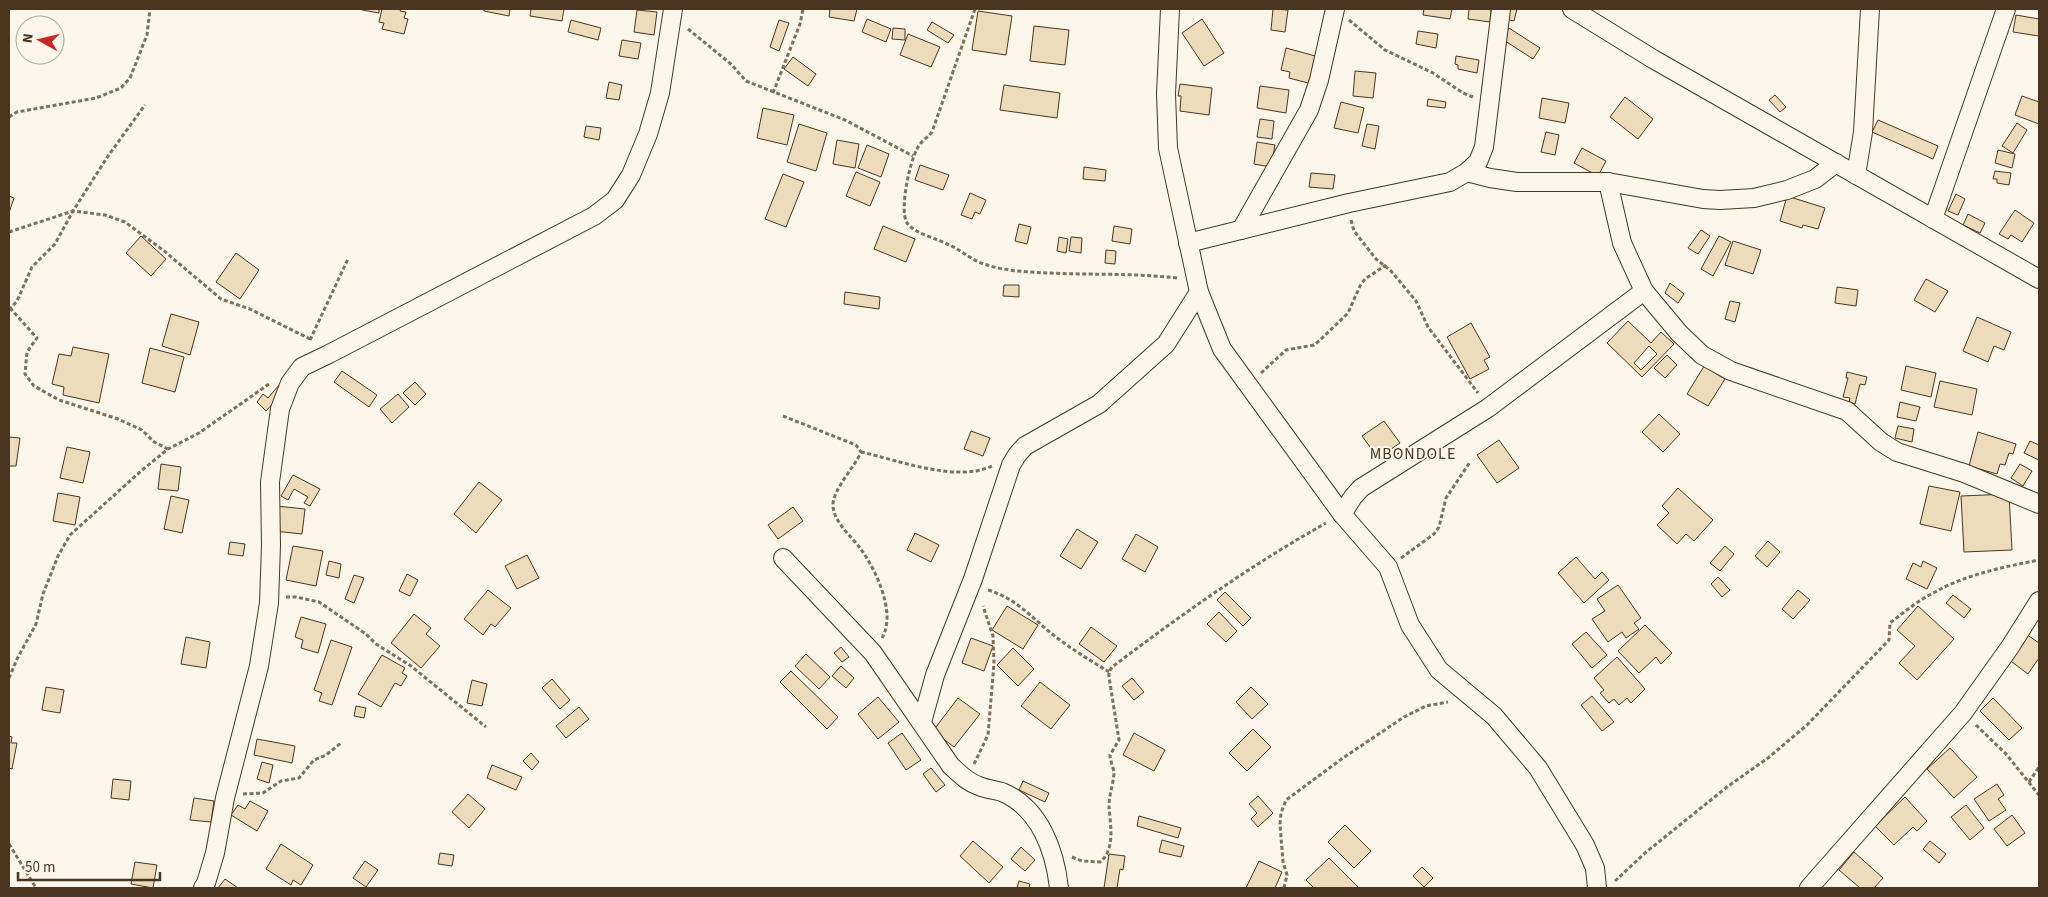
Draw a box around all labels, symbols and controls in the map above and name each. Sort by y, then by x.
north arrow [15,15,65,65]
text: N [18,32,39,44]
district label: MBONDOLE [1370,443,1456,465]
scale bar [18,850,160,882]
text: 50 m [25,857,55,878]

